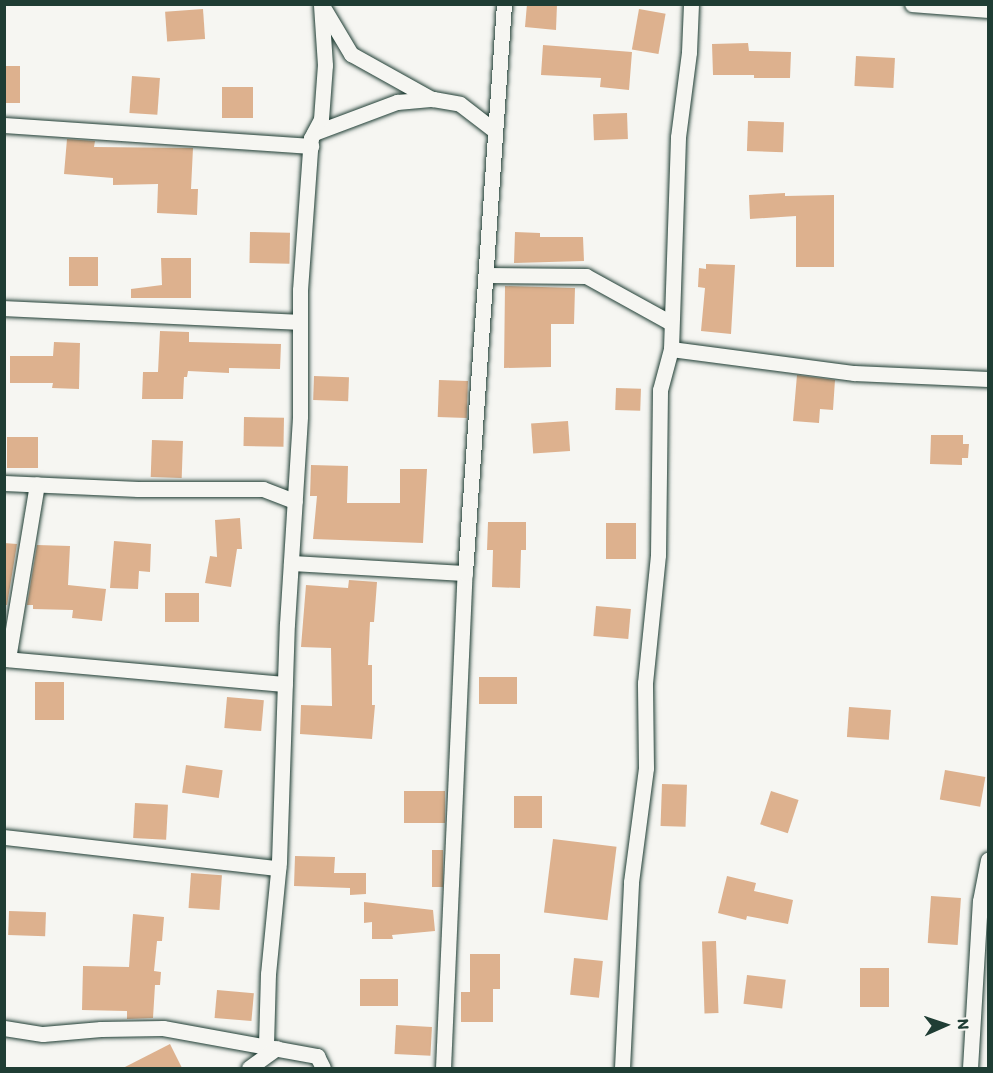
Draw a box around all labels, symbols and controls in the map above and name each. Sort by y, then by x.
north arrow [915,995,975,1055]
text: N [954,1018,973,1030]

